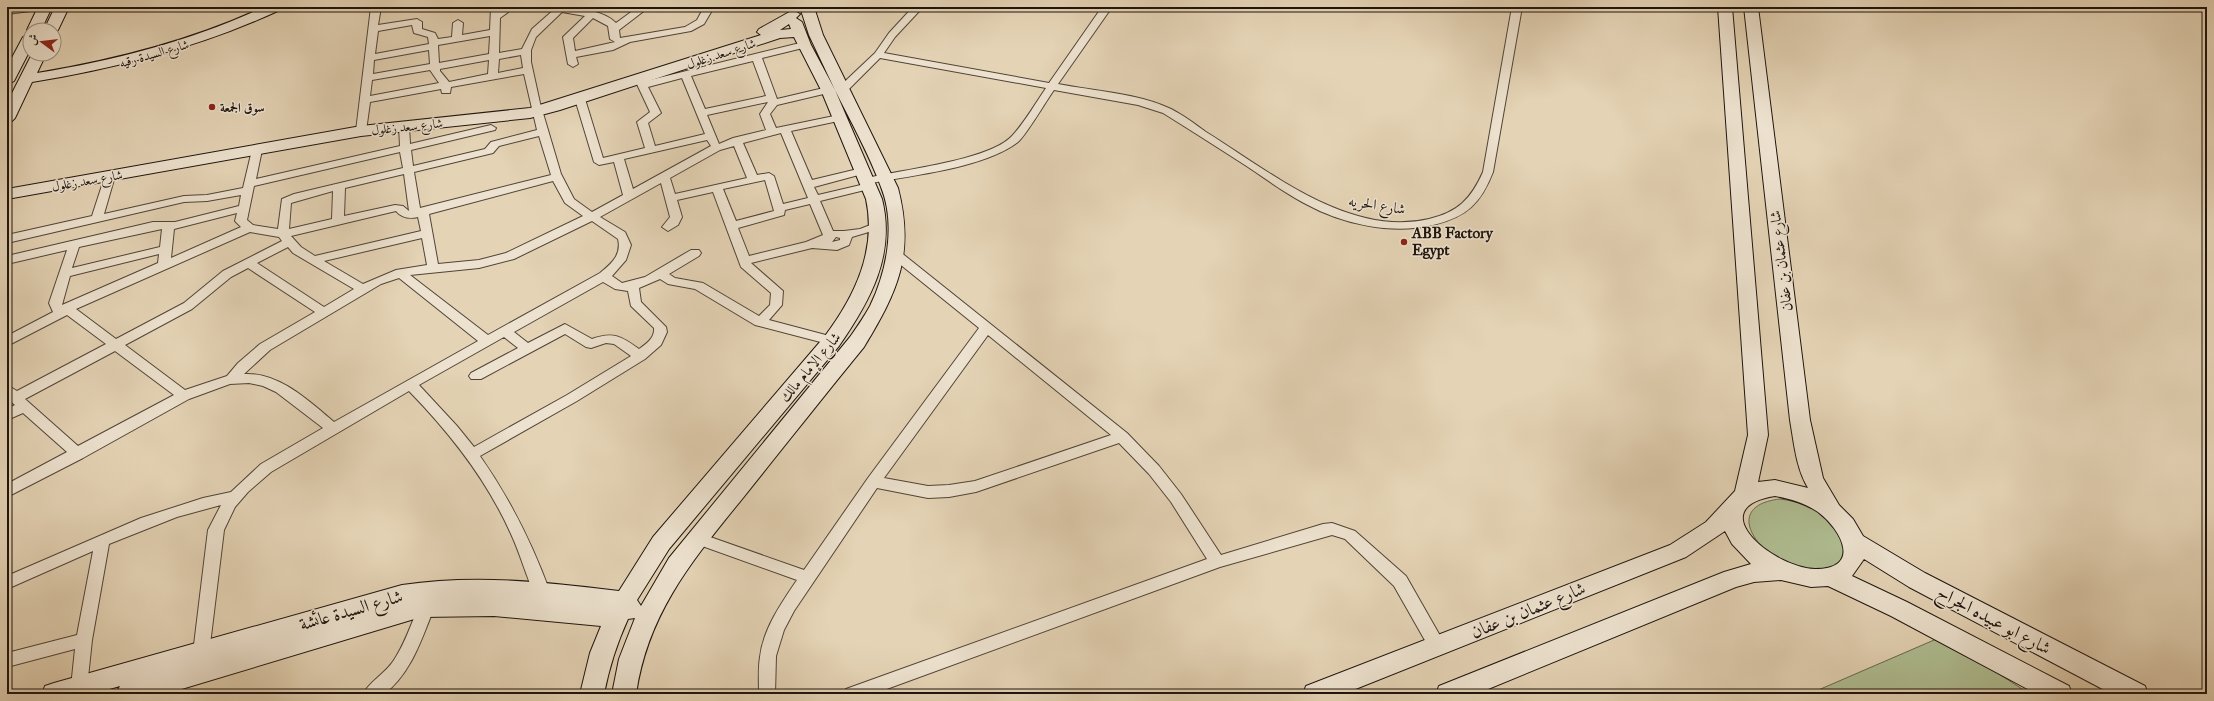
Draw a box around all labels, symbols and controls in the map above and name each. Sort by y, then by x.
north arrow [22,22,62,62]
text: ش [25,33,41,46]
street label: شارع سعد زغلول [685,35,759,76]
street label: شارع السيدة رقيه [118,36,192,74]
place label: سوق الجمعة [220,100,265,116]
marker: سوق الجمعة [207,102,217,112]
street label: شارع سعد زغلول [370,115,444,142]
street label: شارع سعد زغلول [50,167,125,198]
street label: شارع الحريه [1347,192,1407,222]
street label: شارع عثمان بن عفان [1766,209,1800,312]
place label: ABB Factory Egypt [1411,224,1494,260]
marker: ABB Factory Egypt [1399,237,1409,247]
street label: شارع الإمام مالك [776,328,848,408]
street label: شارع عثمان بن عفان [1467,577,1590,647]
street label: شارع ابو عبيده الجراح [1931,581,2055,664]
street label: شارع السيدة عائشة [297,585,406,639]

